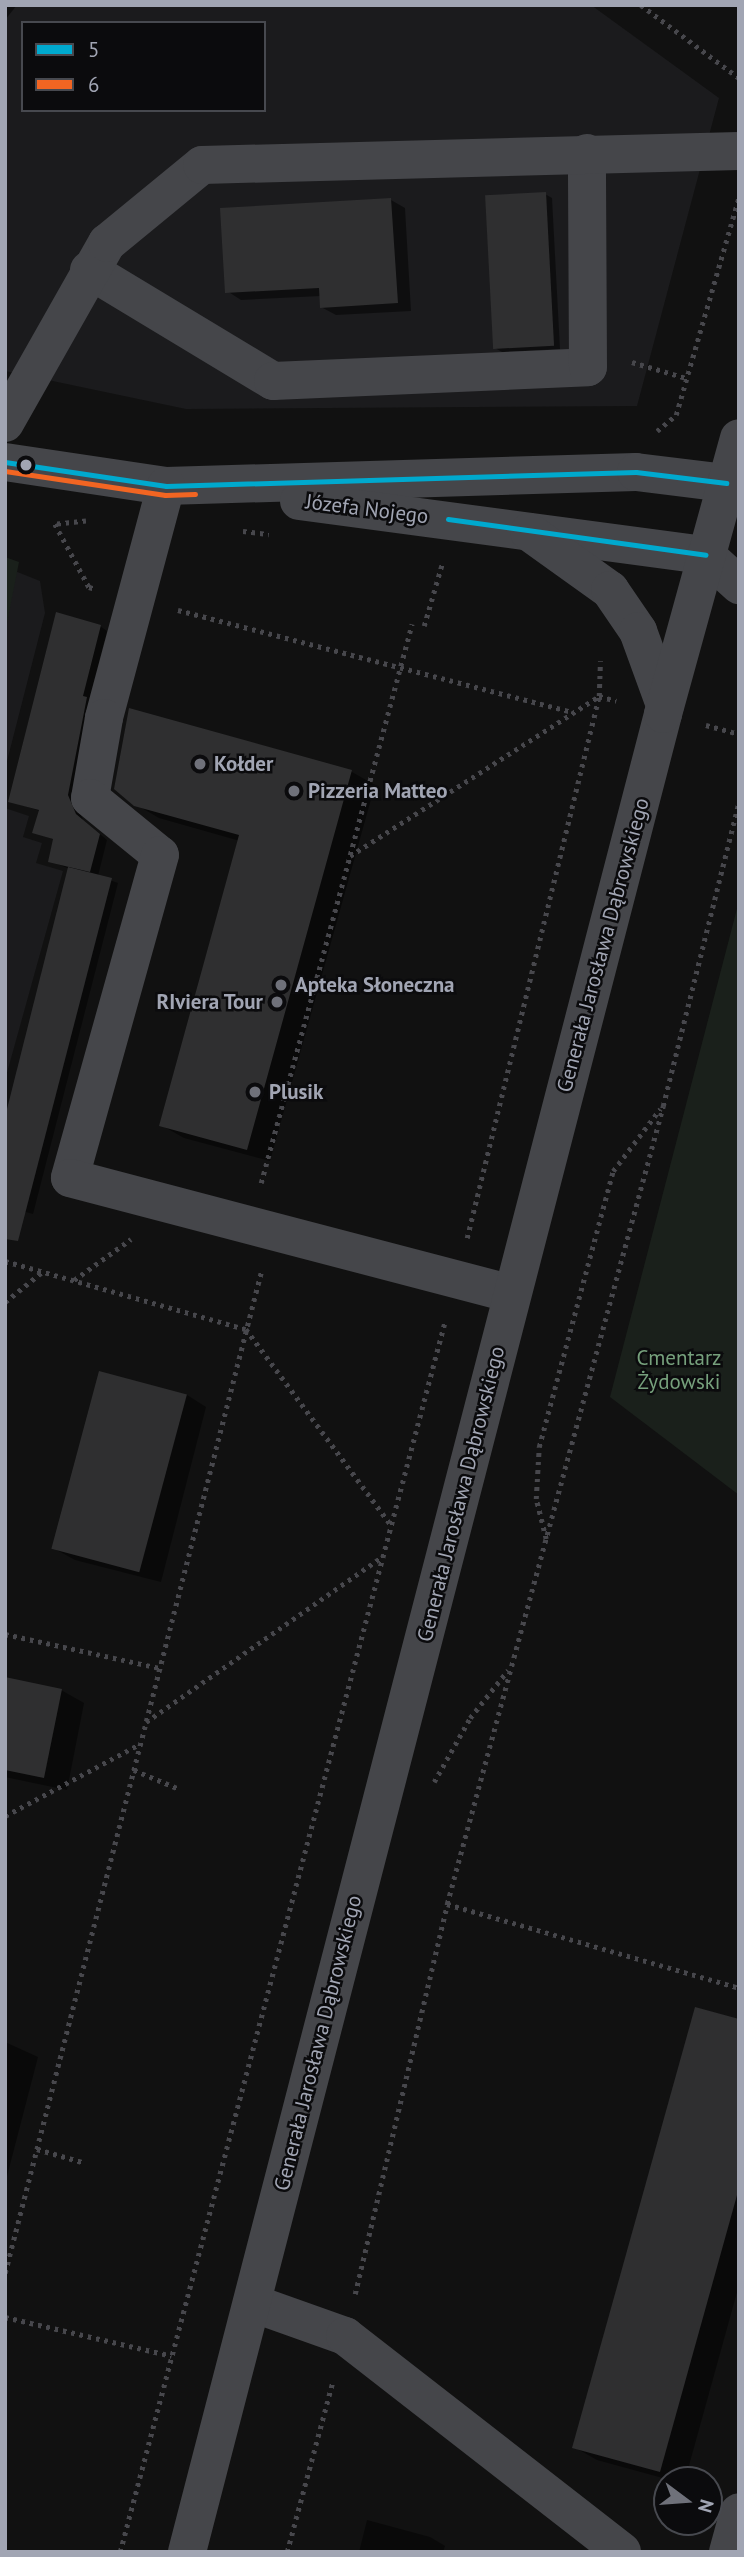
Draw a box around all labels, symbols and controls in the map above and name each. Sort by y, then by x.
legend [21,21,266,112]
text: 5 [88,36,99,63]
text: 6 [88,71,99,98]
unlabelled marker [19,458,33,472]
street label: Józefa Nojego [304,489,430,529]
place label: Kołder [214,751,273,777]
marker: Kołder [192,756,208,772]
place label: Pizzeria Matteo [308,778,448,804]
marker: Pizzeria Matteo [286,783,302,799]
street label: Generała Jarosława Dąbrowskiego [552,795,654,1095]
place label: Apteka Słoneczna [295,972,454,998]
marker: Apteka Słoneczna [273,977,289,993]
place label: RIviera Tour [156,989,263,1015]
marker: RIviera Tour [269,994,285,1010]
place label: Plusik [269,1079,323,1105]
marker: Plusik [247,1084,263,1100]
street label: Generała Jarosława Dąbrowskiego [412,1344,510,1644]
park label: Cmentarz Żydowski [637,1345,721,1395]
street label: Generała Jarosława Dąbrowskiego [269,1893,367,2193]
north arrow [653,2466,723,2536]
text: N [693,2497,720,2516]

